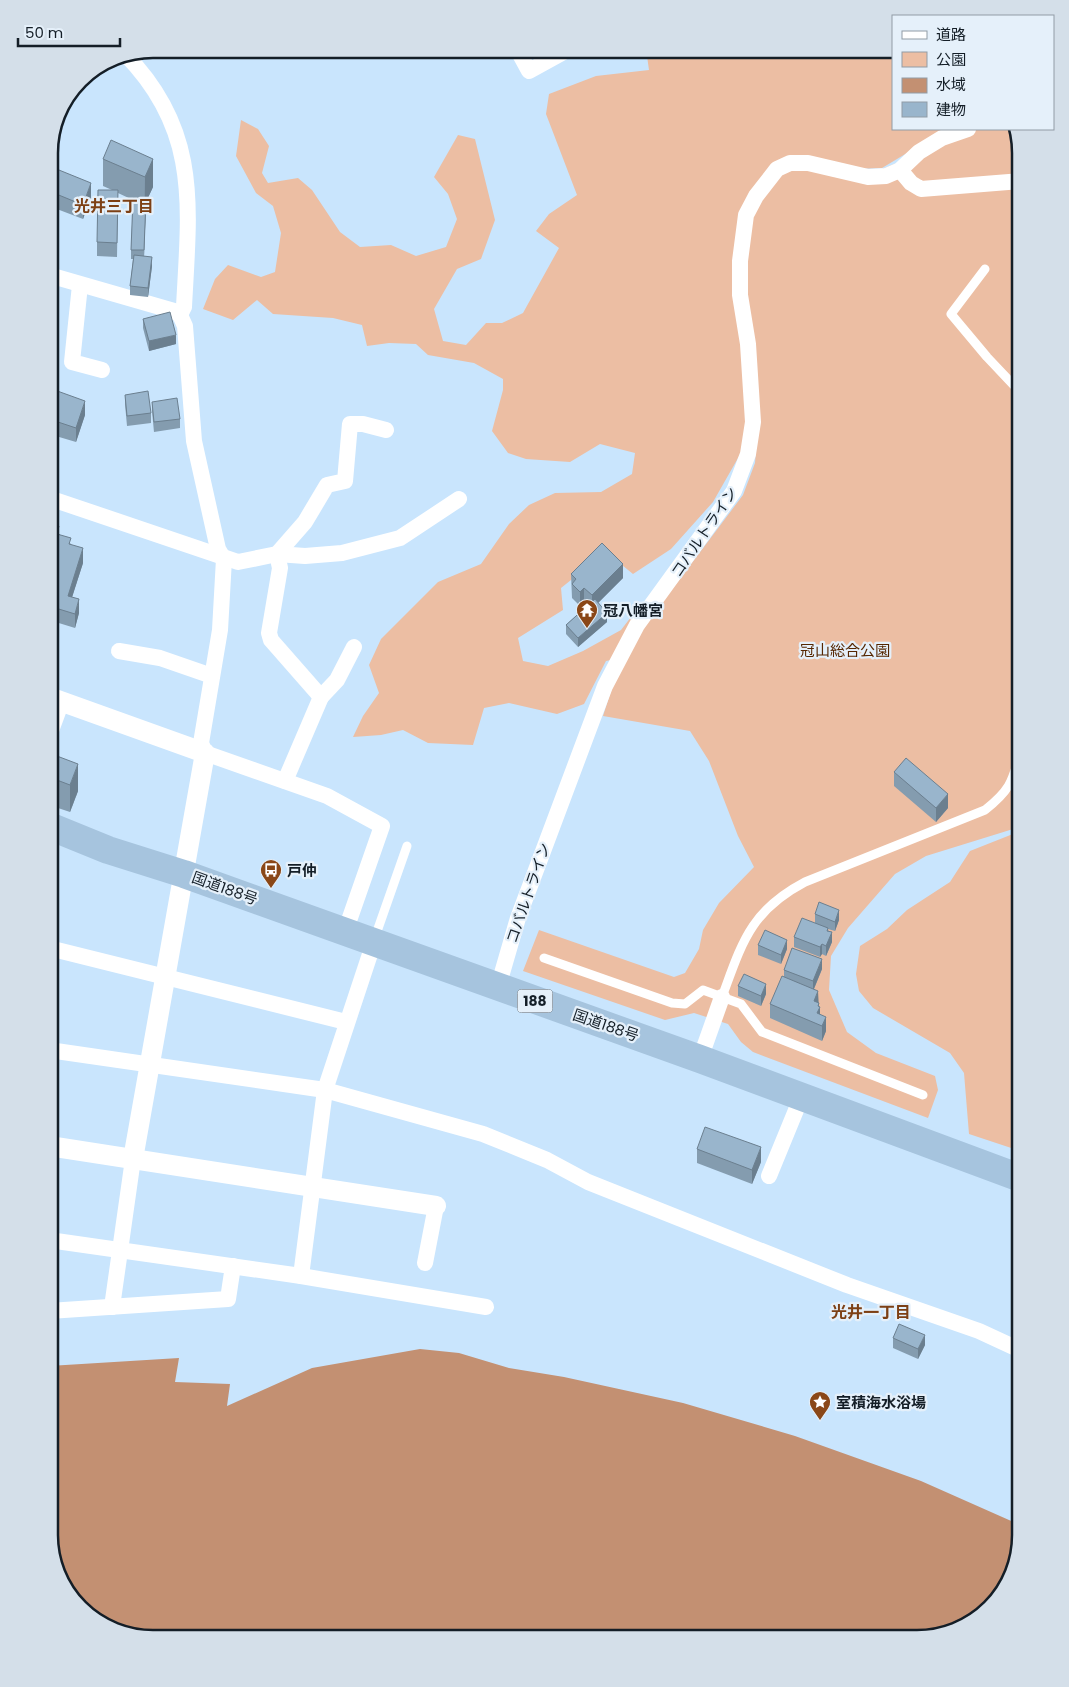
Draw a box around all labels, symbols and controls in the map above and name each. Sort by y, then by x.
scale bar [18,15,120,47]
legend [892,15,1054,130]
text: 50 m [25,22,63,43]
text: 道路 [936,24,966,45]
text: 公園 [936,49,966,70]
text: 水域 [936,74,966,95]
text: 建物 [936,99,966,120]
district label: 光井三丁目 [74,195,154,218]
street label: コバルトライン [666,483,742,581]
temple icon: 冠八幡宮 [575,598,599,629]
place label: 冠八幡宮 [603,600,663,621]
park label: 冠山総合公園 [800,640,890,661]
street label: コバルトライン [501,840,555,946]
bus stop icon: 戸仲 [259,858,283,889]
place label: 戸仲 [287,860,317,881]
street label: 国道188号 [189,866,261,910]
road number: 188 [518,989,552,1012]
street label: 国道188号 [570,1004,642,1046]
district label: 光井一丁目 [831,1301,911,1324]
place icon: 室積海水浴場 [808,1390,832,1421]
place label: 室積海水浴場 [836,1392,926,1413]

